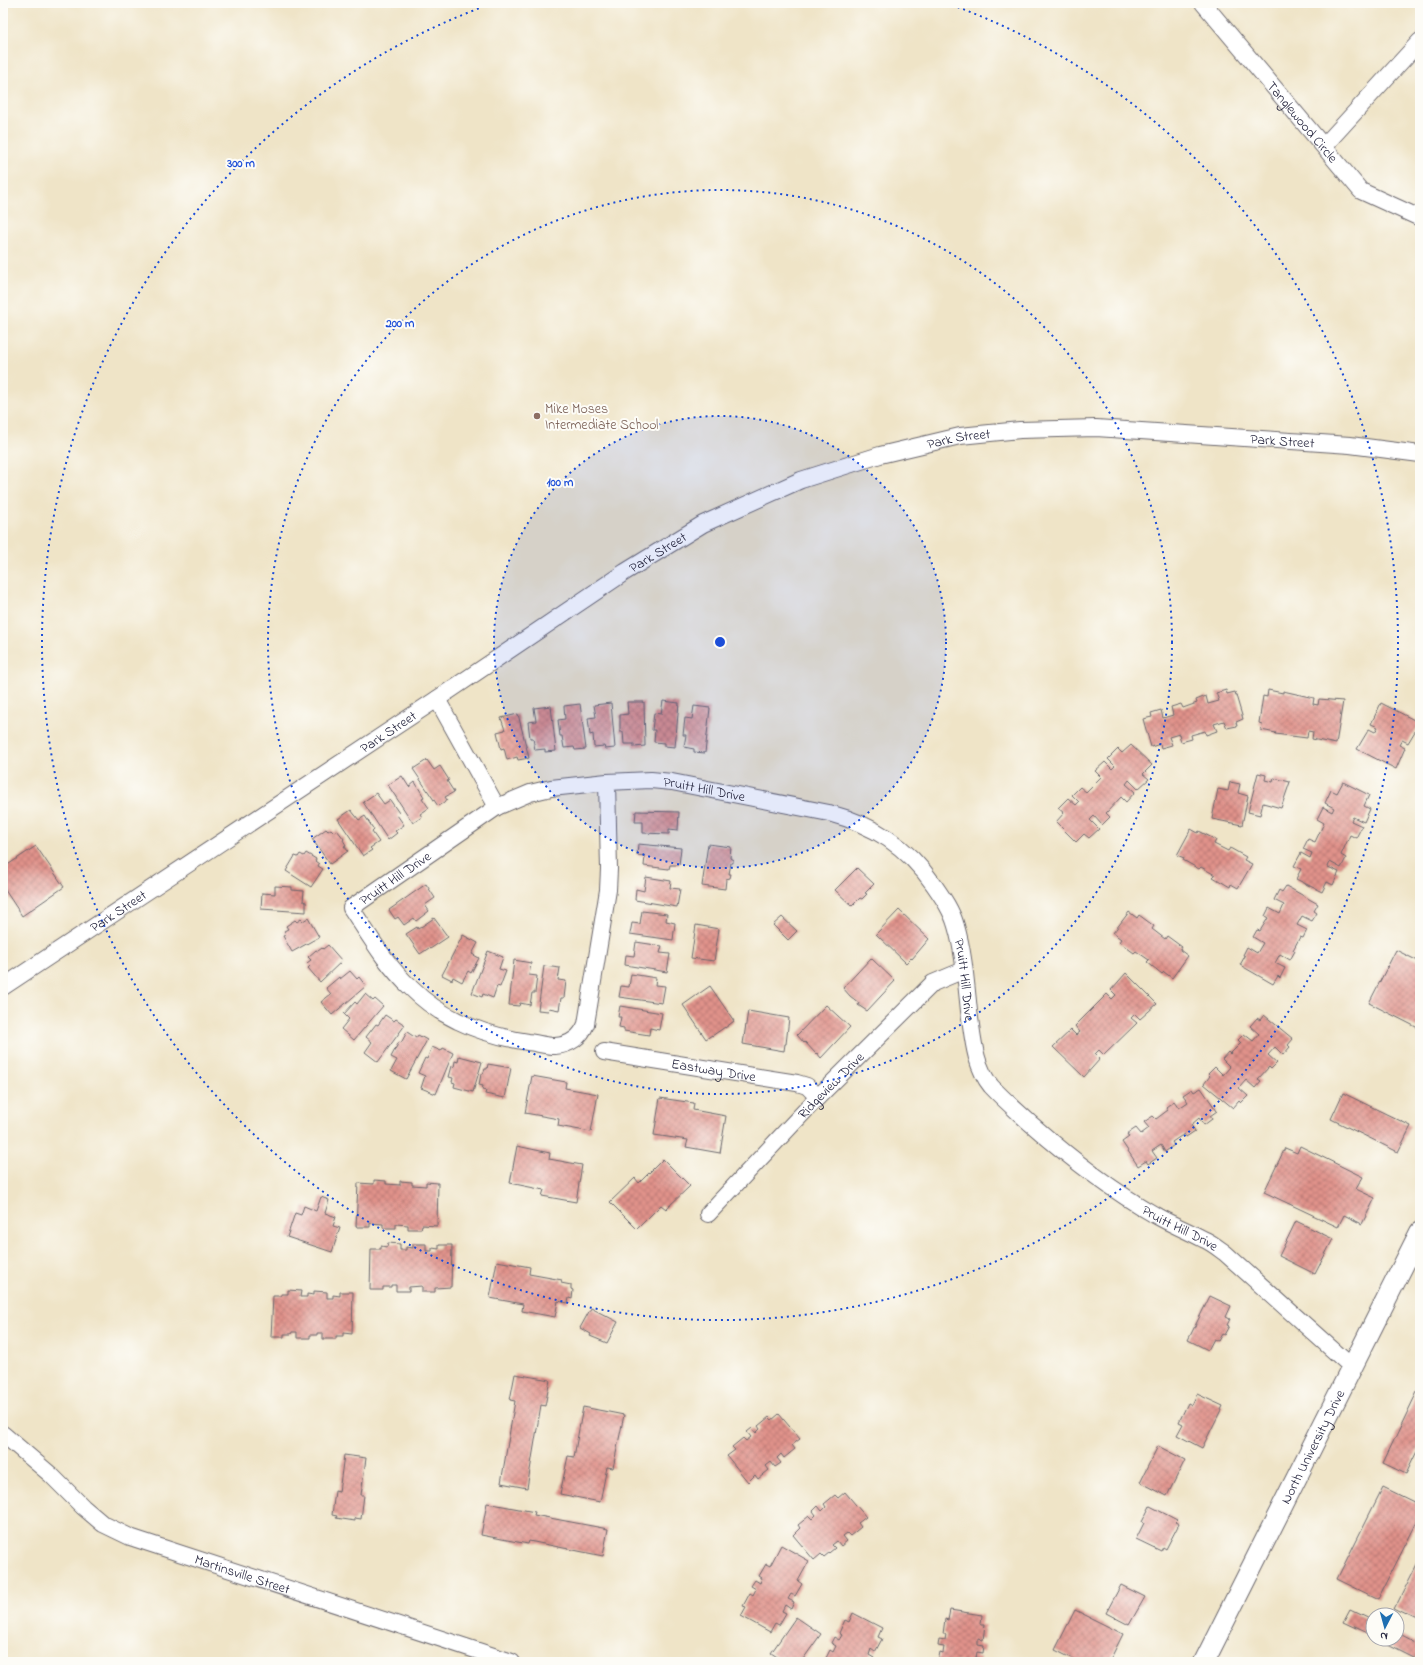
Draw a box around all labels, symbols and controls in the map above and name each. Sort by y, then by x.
street label: Tanglewood Circle [1261,77,1343,169]
text: 300 m [226,155,256,173]
text: 200 m [385,315,415,333]
place label: Mike Moses Intermediate School [545,399,658,436]
marker: Mike Moses Intermediate School [532,411,542,421]
street label: Park Street [925,424,992,456]
street label: Park Street [1250,429,1315,455]
text: 100 m [547,474,574,492]
street label: Park Street [626,527,691,579]
centre of rings [713,635,727,649]
street label: Park Street [356,706,422,759]
street label: Pruitt Hill Drive [662,772,748,808]
street label: Pruitt Hill Drive [356,846,437,911]
street label: Park Street [86,885,152,938]
street label: Pruitt Hill Drive [948,937,979,1024]
street label: Ridgeview Drive [794,1047,870,1124]
street label: Eastway Drive [670,1054,758,1088]
street label: Pruitt Hill Drive [1137,1201,1223,1257]
street label: North University Drive [1276,1386,1351,1508]
street label: Martinsville Street [192,1550,293,1601]
north arrow [1365,1607,1405,1647]
text: N [1380,1628,1389,1644]

